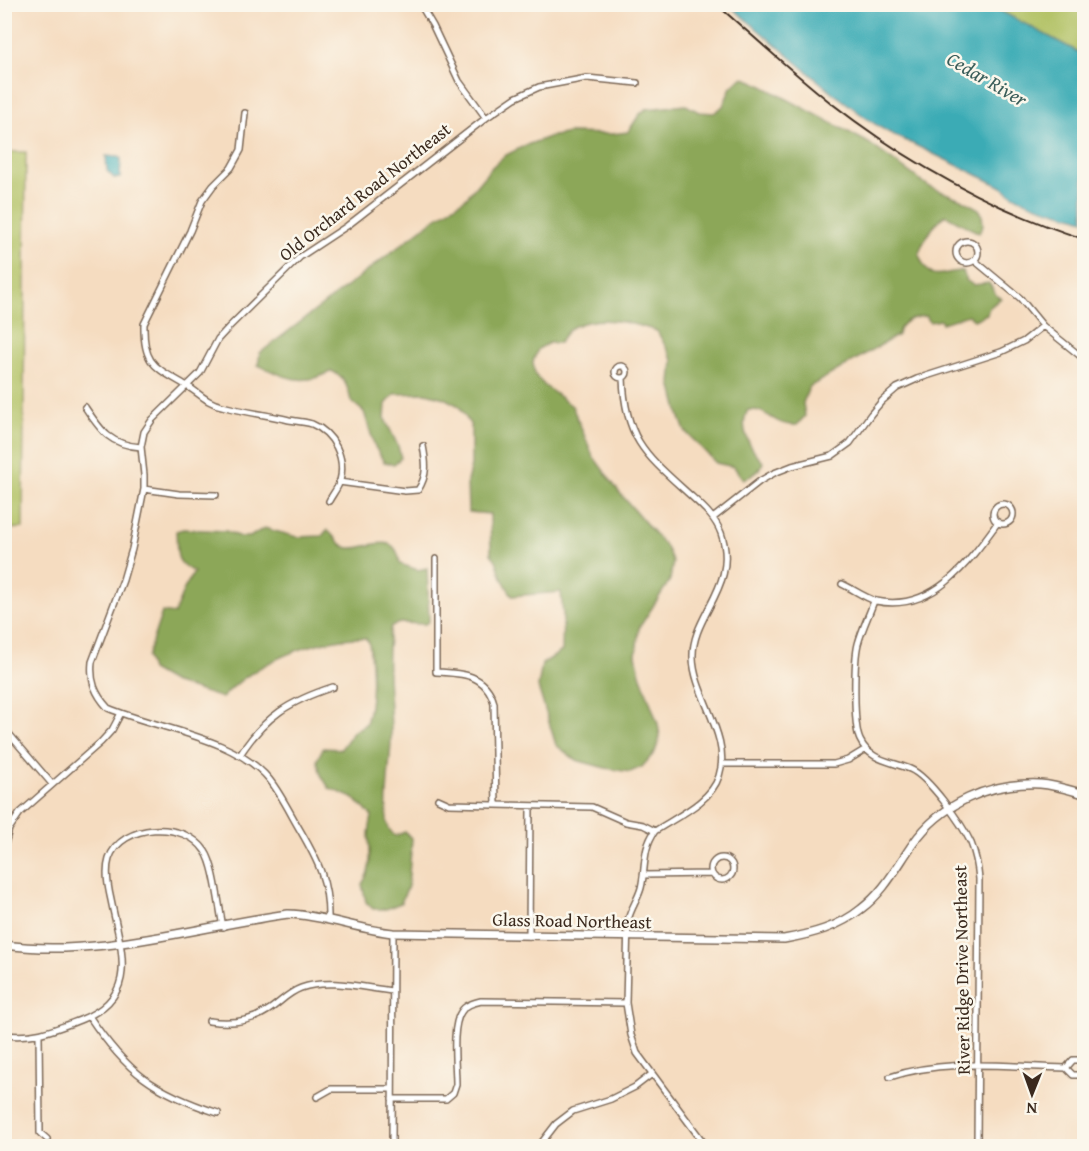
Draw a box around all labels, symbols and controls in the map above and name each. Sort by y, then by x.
water label: Cedar River [942,44,1033,114]
street label: Old Orchard Road Northeast [273,115,457,267]
street label: River Ridge Drive Northeast [946,864,977,1075]
street label: Glass Road Northeast [492,906,653,935]
north arrow [1002,1064,1062,1124]
text: N [1026,1097,1037,1121]

